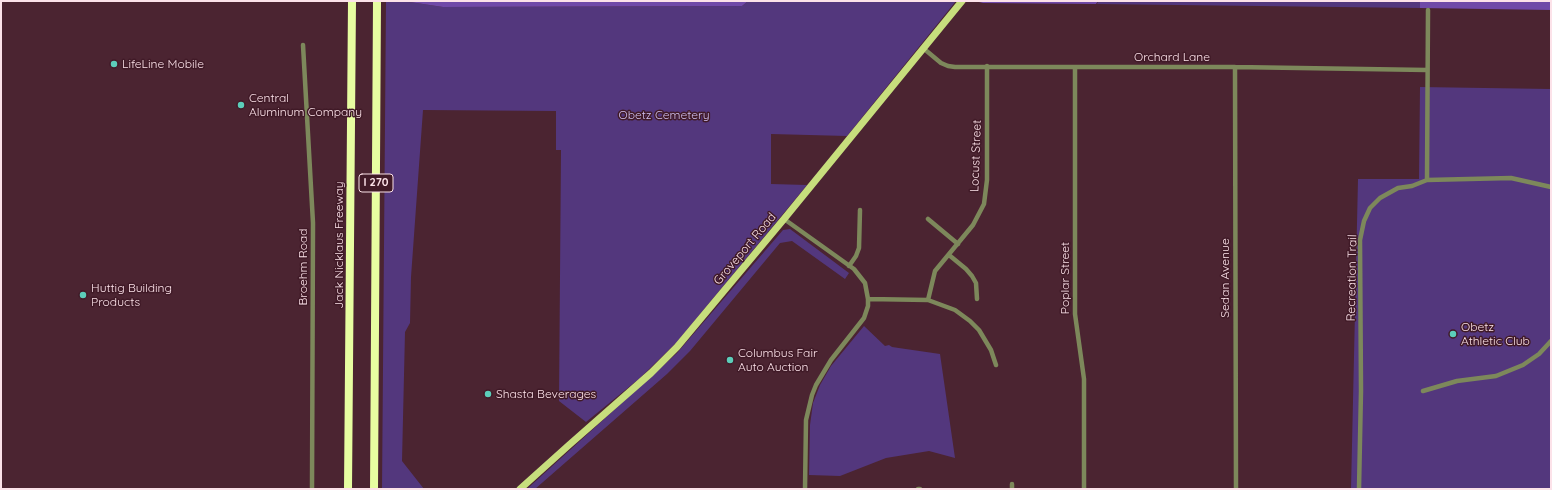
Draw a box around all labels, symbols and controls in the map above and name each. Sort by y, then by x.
street label: Orchard Lane [1134,50,1210,64]
place label: LifeLine Mobile [122,57,204,71]
marker: LifeLine Mobile [109,59,119,69]
place label: Central Aluminum Company [249,91,362,119]
marker: Central Aluminum Company [236,100,246,110]
park label: Obetz Cemetery [619,108,709,122]
street label: Locust Street [968,120,984,192]
road number: I 270 [359,174,393,192]
street label: Jack Nicklaus Freeway [332,181,346,309]
street label: Groveport Road [711,210,779,288]
street label: Broehm Road [296,228,310,306]
street label: Recreation Trail [1344,234,1360,322]
street label: Sedan Avenue [1218,238,1232,318]
street label: Poplar Street [1058,242,1072,314]
place label: Huttig Building Products [91,281,172,309]
marker: Huttig Building Products [78,290,88,300]
place label: Obetz Athletic Club [1461,320,1530,348]
marker: Obetz Athletic Club [1448,329,1458,339]
place label: Columbus Fair Auto Auction [738,346,818,374]
marker: Columbus Fair Auto Auction [725,355,735,365]
place label: Shasta Beverages [496,387,596,401]
marker: Shasta Beverages [483,389,493,399]

